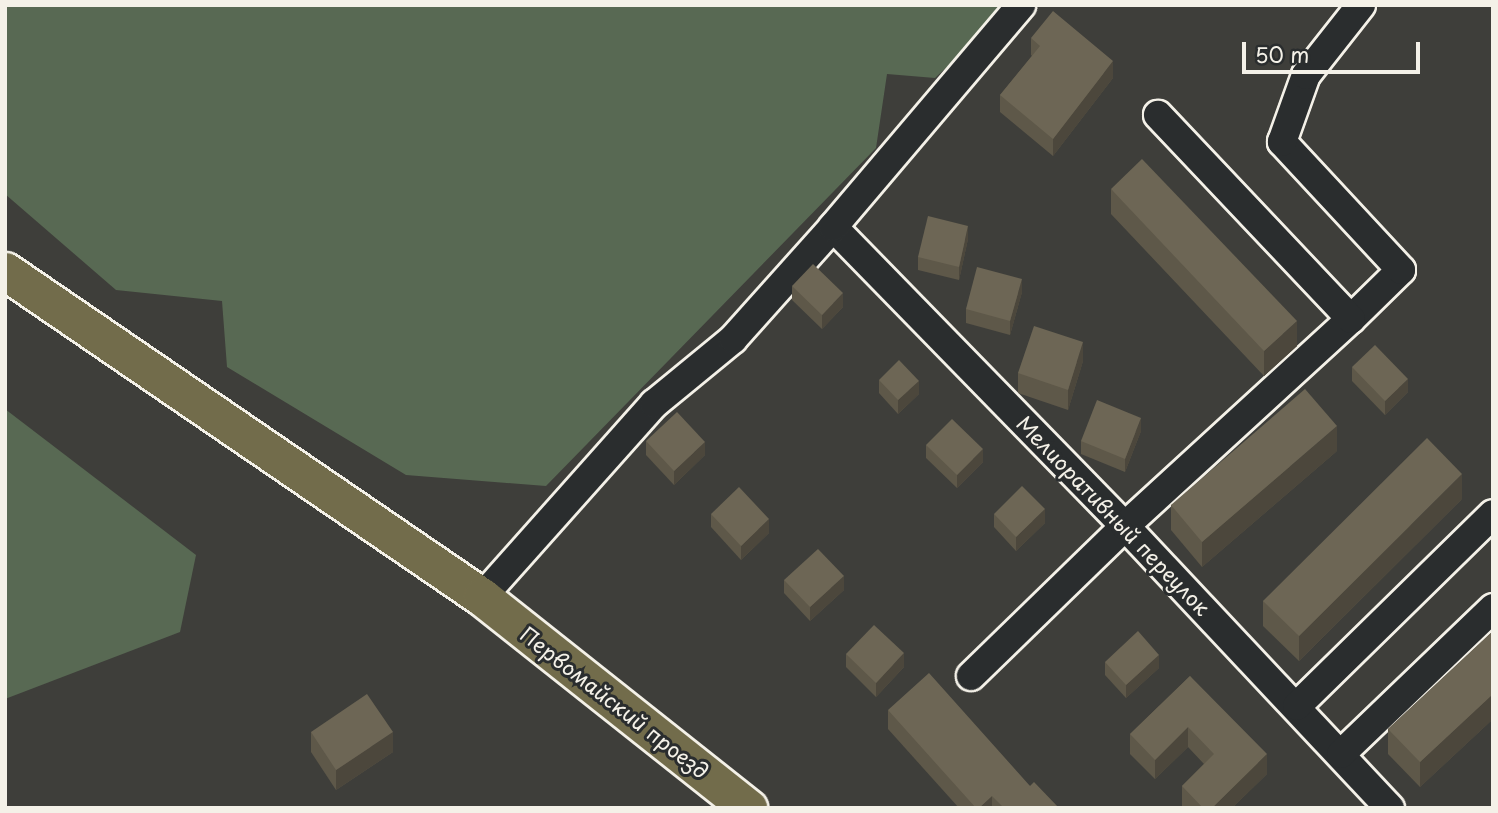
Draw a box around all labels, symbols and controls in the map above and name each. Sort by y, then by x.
scale bar [1246,28,1424,72]
text: 50 m [1255,38,1309,70]
street label: Мелиоративный переулок [1012,410,1216,620]
street label: Первомайский проезд [516,621,714,783]

